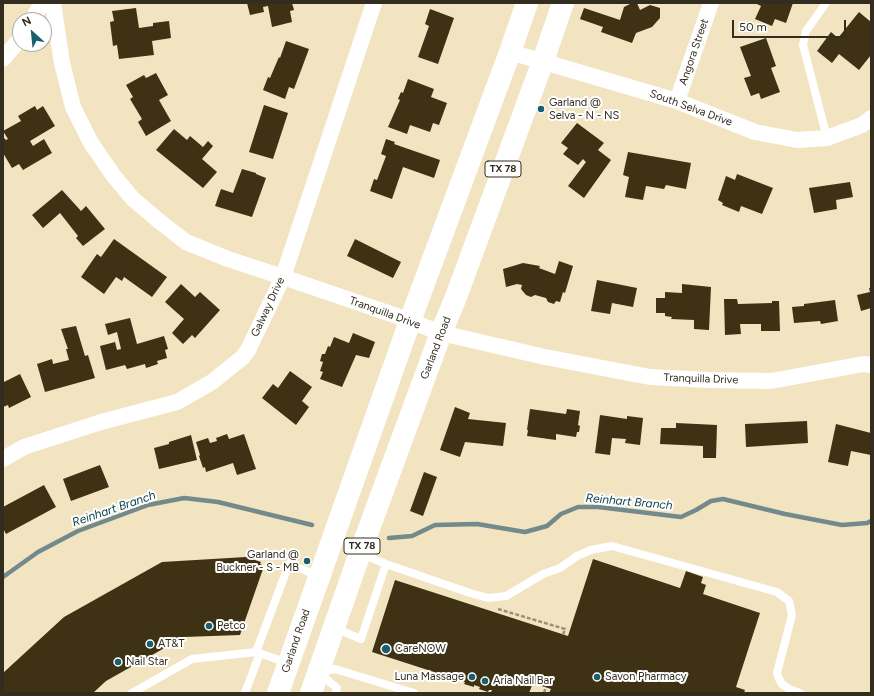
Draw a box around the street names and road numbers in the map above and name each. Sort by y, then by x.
street label: Angora Street [676,17,712,87]
street label: South Selva Drive [648,87,734,129]
road number: TX 78 [485,161,521,177]
street label: Galway Drive [248,275,288,339]
street label: Tranquilla Drive [348,294,422,332]
street label: Garland Road [418,315,454,381]
street label: Tranquilla Drive [663,371,739,387]
road number: TX 78 [344,538,380,554]
street label: Garland Road [279,607,313,675]

